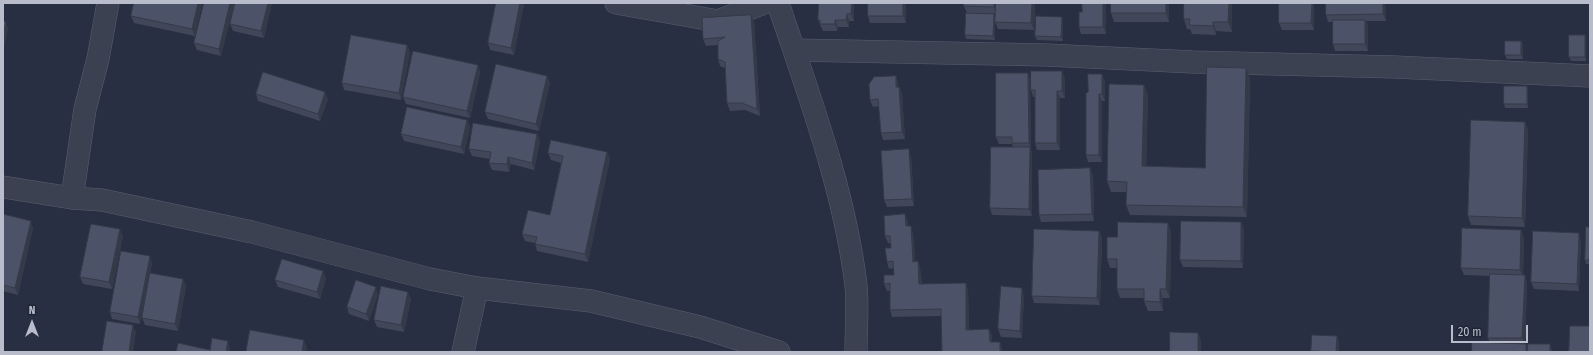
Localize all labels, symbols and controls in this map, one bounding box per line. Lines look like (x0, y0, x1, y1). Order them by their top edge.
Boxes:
north arrow (12, 303, 52, 343)
text: N (29, 304, 35, 317)
scale bar (1453, 317, 1530, 343)
text: 20 m (1458, 325, 1482, 339)

